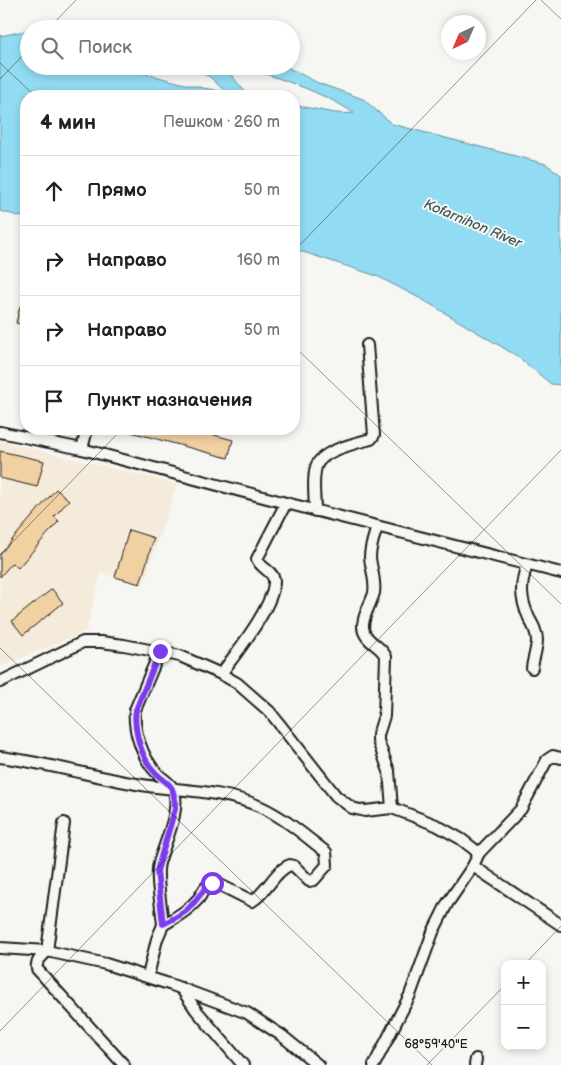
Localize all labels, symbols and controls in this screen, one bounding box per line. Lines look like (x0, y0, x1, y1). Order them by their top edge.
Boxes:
north arrow (441, 15, 486, 60)
search box (20, 20, 300, 75)
icon: search (38, 34, 66, 62)
text: Поиск (78, 36, 132, 59)
text: 4 мин (40, 110, 96, 135)
text: Пешком · 260 m (163, 113, 280, 132)
icon: ahead (40, 177, 68, 205)
text: Прямо (87, 179, 147, 202)
text: 50 m (244, 181, 280, 200)
water label: Kofarnihon River (421, 195, 525, 252)
icon: right (40, 247, 68, 275)
text: Направо (87, 249, 167, 272)
text: 160 m (237, 251, 280, 270)
icon: right (40, 317, 68, 345)
text: Направо (87, 319, 167, 342)
text: 50 m (244, 321, 280, 340)
icon: arrive (40, 387, 68, 415)
text: Пункт назначения (87, 389, 252, 412)
route end (149, 640, 172, 663)
route start (201, 872, 224, 895)
map controls (501, 960, 546, 1050)
button: + (501, 960, 546, 1005)
button: − (501, 1005, 546, 1050)
text: 68°59'40"E (404, 1037, 468, 1052)

